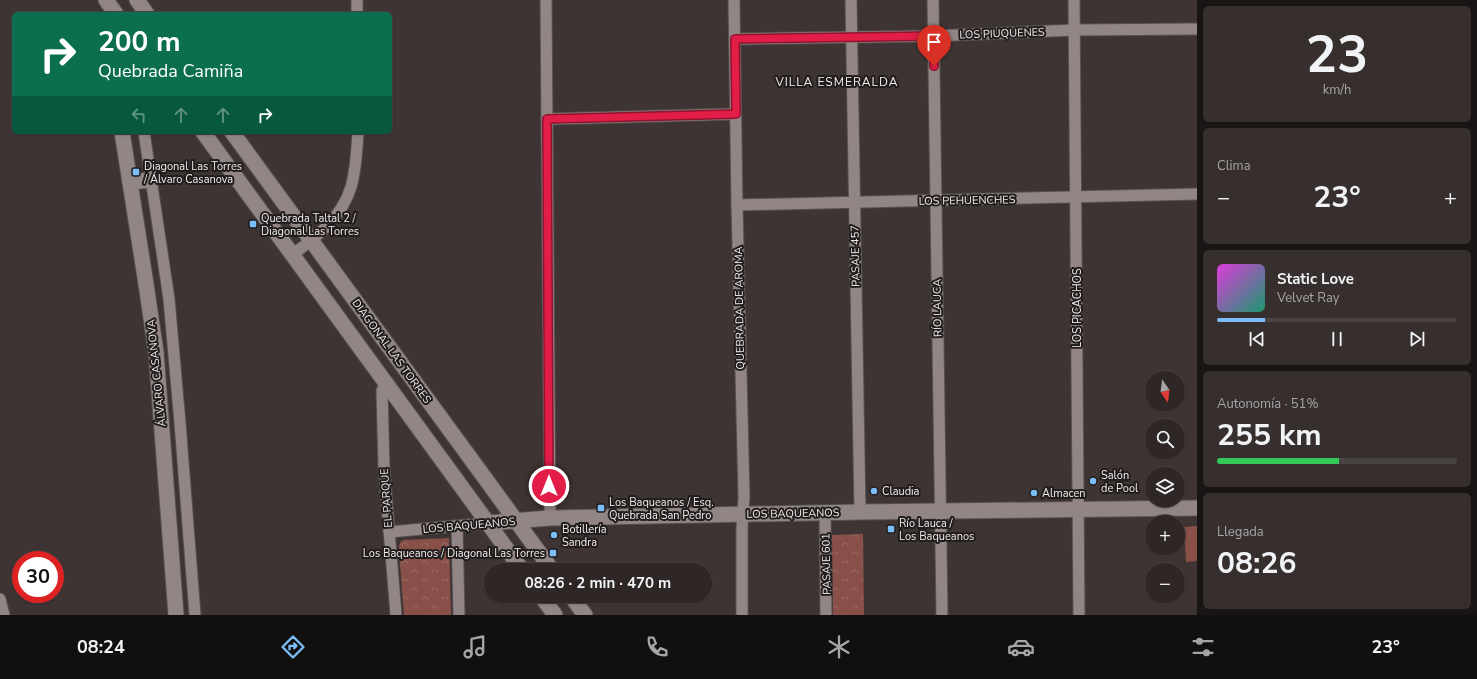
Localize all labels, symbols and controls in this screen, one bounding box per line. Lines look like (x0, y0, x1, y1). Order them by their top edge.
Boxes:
text: 23 (1306, 19, 1368, 90)
text: 200 m (98, 23, 181, 61)
pin (917, 25, 951, 66)
street label: LOS PIUQUENES (959, 25, 1045, 42)
icon: right (32, 28, 84, 80)
icon: arrive (923, 31, 945, 53)
text: Quebrada Camiña (98, 59, 243, 83)
district label: VILLA ESMERALDA (774, 74, 899, 90)
text: km/h (1323, 81, 1351, 99)
icon: left (128, 104, 150, 126)
icon: ahead (170, 104, 192, 126)
icon: ahead (212, 104, 234, 126)
icon: right (254, 104, 276, 126)
text: Clima (1217, 157, 1251, 175)
place label: Diagonal Las Torres / Álvaro Casanova (143, 159, 242, 187)
marker: Diagonal Las Torres / Álvaro Casanova (131, 167, 141, 177)
text: 23° (1313, 177, 1361, 218)
text: − (1217, 183, 1230, 213)
text: + (1444, 183, 1457, 213)
street label: LOS PEHUENCHES (919, 192, 1016, 209)
place label: Quebrada Taltal 2 / Diagonal Las Torres (261, 211, 359, 239)
marker: Quebrada Taltal 2 / Diagonal Las Torres (248, 219, 258, 229)
street label: PASAJE 457 (847, 225, 864, 287)
street label: QUEBRADA DE AROMA (731, 246, 748, 370)
street label: LOS PICACHOS (1070, 268, 1085, 348)
text: Static Love (1277, 269, 1354, 289)
street label: RÍO LAUCA (928, 279, 946, 337)
text: Velvet Ray (1277, 289, 1339, 307)
street label: DIAGONAL LAS TORRES (349, 296, 435, 407)
street label: ÁLVARO CASANOVA (142, 319, 170, 427)
icon: previous (1246, 328, 1268, 350)
icon: pause (1326, 328, 1348, 350)
icon: next (1406, 328, 1428, 350)
north arrow (1145, 371, 1185, 411)
map controls (1145, 371, 1185, 603)
text: Autonomía · 51% (1217, 395, 1318, 413)
text: 255 km (1217, 415, 1322, 456)
button: search (1145, 419, 1185, 459)
position arrow (528, 465, 570, 507)
button: layers (1145, 467, 1185, 507)
street label: EL PARQUE (377, 468, 396, 528)
place label: Salón de Pool (1101, 468, 1139, 496)
marker: Salón de Pool (1088, 476, 1098, 486)
place label: Claudia (882, 484, 920, 499)
marker: Claudia (869, 486, 879, 496)
place label: Almacen (1042, 486, 1086, 501)
marker: Almacen (1029, 488, 1039, 498)
place label: Los Baqueanos / Esq. Quebrada San Pedro (609, 495, 714, 523)
marker: Los Baqueanos / Esq. Quebrada San Pedro (596, 503, 606, 513)
street label: LOS BAQUEANOS (746, 505, 840, 522)
street label: LOS BAQUEANOS (422, 514, 516, 537)
button: + (1145, 515, 1185, 555)
place label: Río Lauca / Los Baqueanos (899, 516, 974, 544)
place label: Botillería Sandra (562, 522, 607, 550)
text: Llegada (1217, 523, 1264, 541)
marker: Río Lauca / Los Baqueanos (886, 524, 896, 534)
marker: Botillería Sandra (549, 530, 559, 540)
street label: PASAJE 601 (818, 533, 835, 595)
text: 08:26 (1217, 543, 1296, 584)
place label: Los Baqueanos / Diagonal Las Torres (363, 546, 545, 561)
marker: Los Baqueanos / Diagonal Las Torres (548, 548, 558, 558)
speed limit sign: 30 (12, 551, 64, 603)
button: − (1145, 563, 1185, 603)
text: 08:26 · 2 min · 470 m (525, 573, 671, 593)
icon: directions (279, 633, 307, 661)
icon: music (461, 633, 489, 661)
icon: phone (643, 633, 671, 661)
icon: climate (825, 633, 853, 661)
icon: car (1007, 633, 1035, 661)
icon: filters (1189, 633, 1217, 661)
text: 08:24 (77, 635, 125, 659)
text: 23° (1371, 635, 1400, 659)

